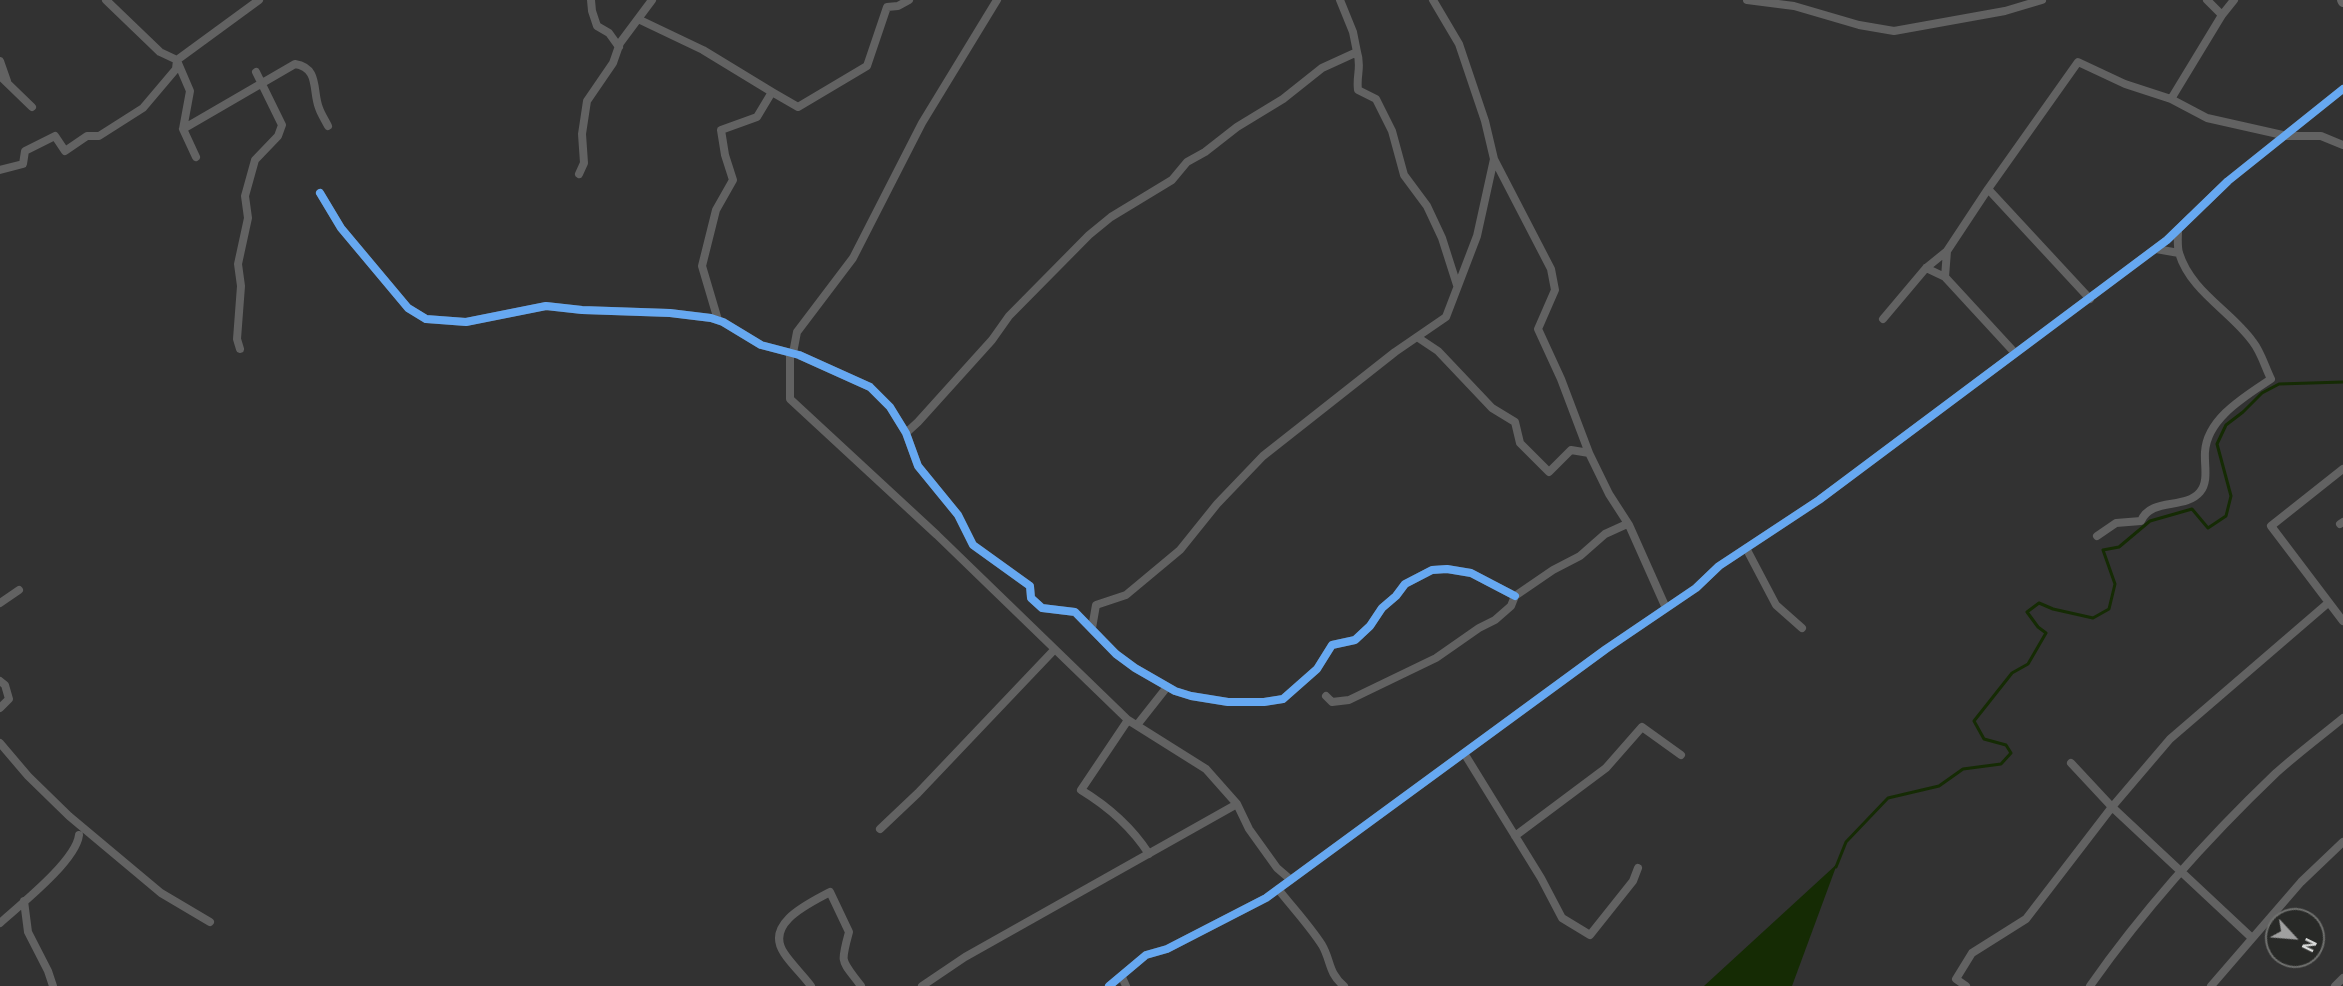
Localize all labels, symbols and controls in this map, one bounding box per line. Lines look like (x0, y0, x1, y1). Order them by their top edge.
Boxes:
north arrow (2265, 908, 2325, 968)
text: N (2298, 935, 2321, 955)

